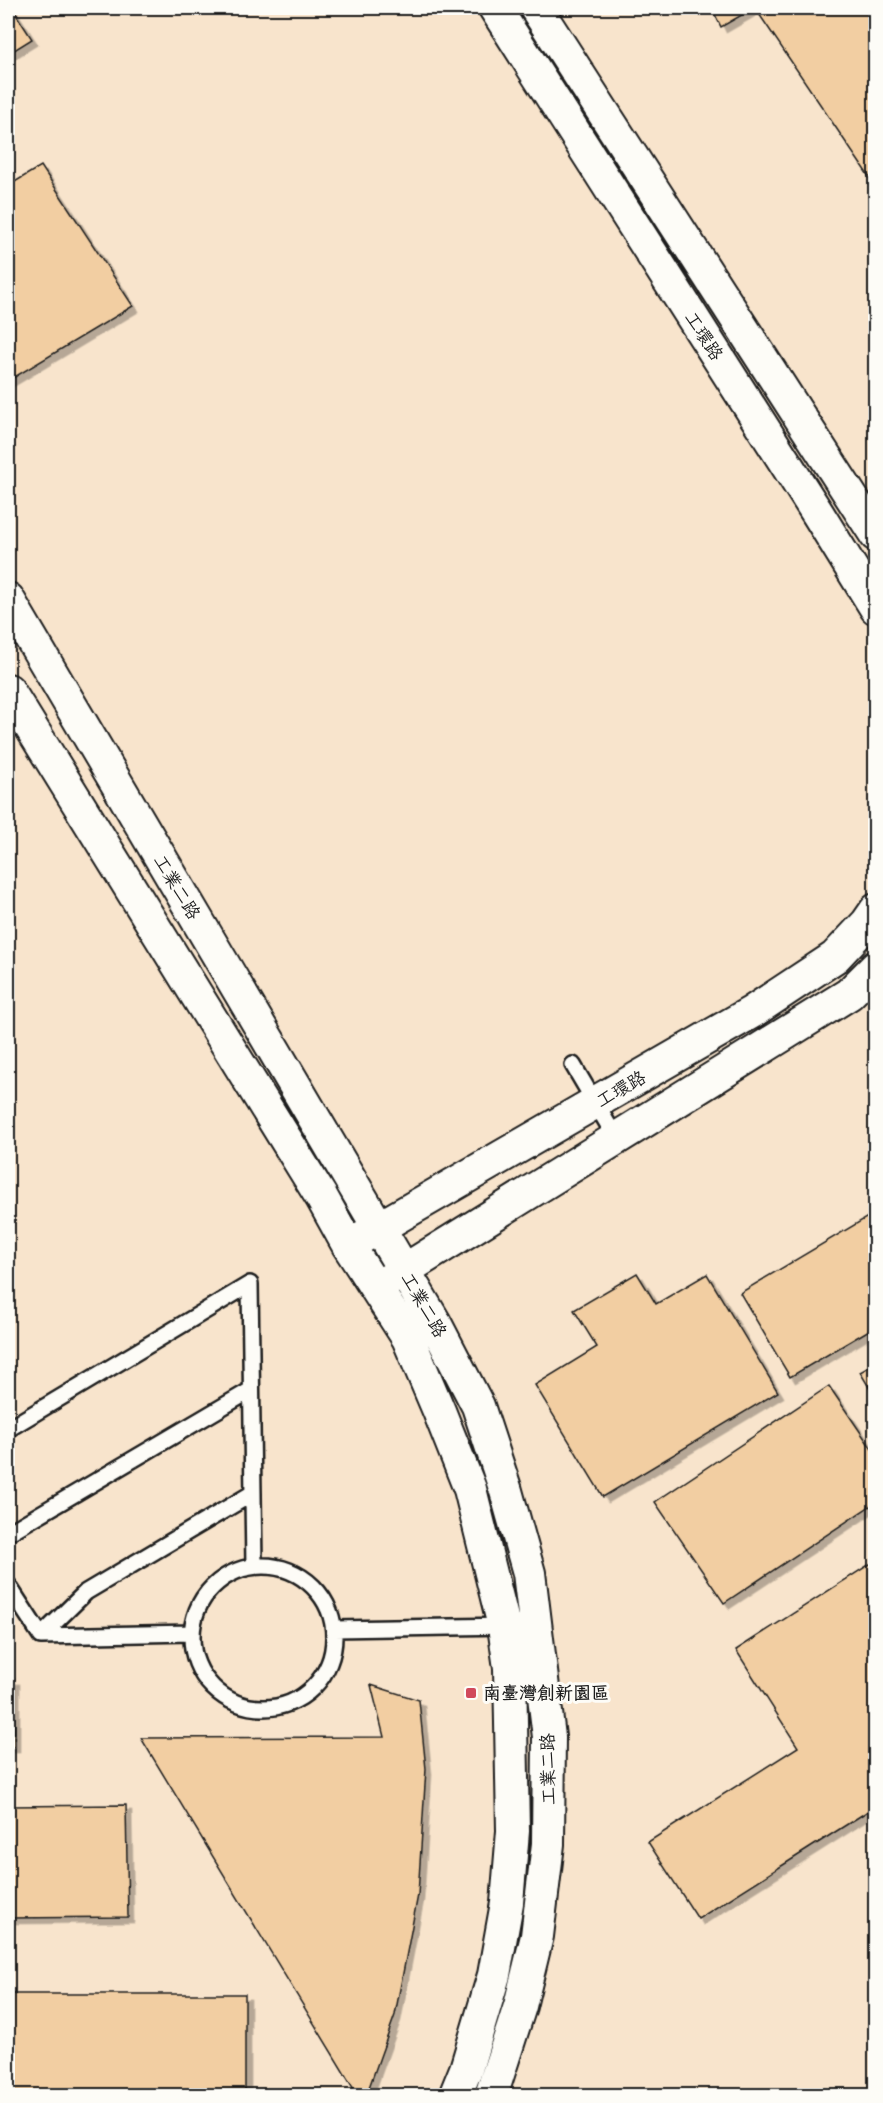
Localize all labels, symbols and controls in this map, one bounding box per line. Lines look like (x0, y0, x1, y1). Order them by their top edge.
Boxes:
street label: 工環路 (680, 308, 727, 365)
street label: 工業二路 (149, 851, 204, 924)
street label: 工環路 (593, 1067, 650, 1112)
street label: 工業二路 (396, 1269, 451, 1342)
place label: 南臺灣創新園區 (483, 1683, 609, 1704)
marker: 南臺灣創新園區 (464, 1686, 478, 1700)
street label: 工業二路 (537, 1733, 560, 1805)

